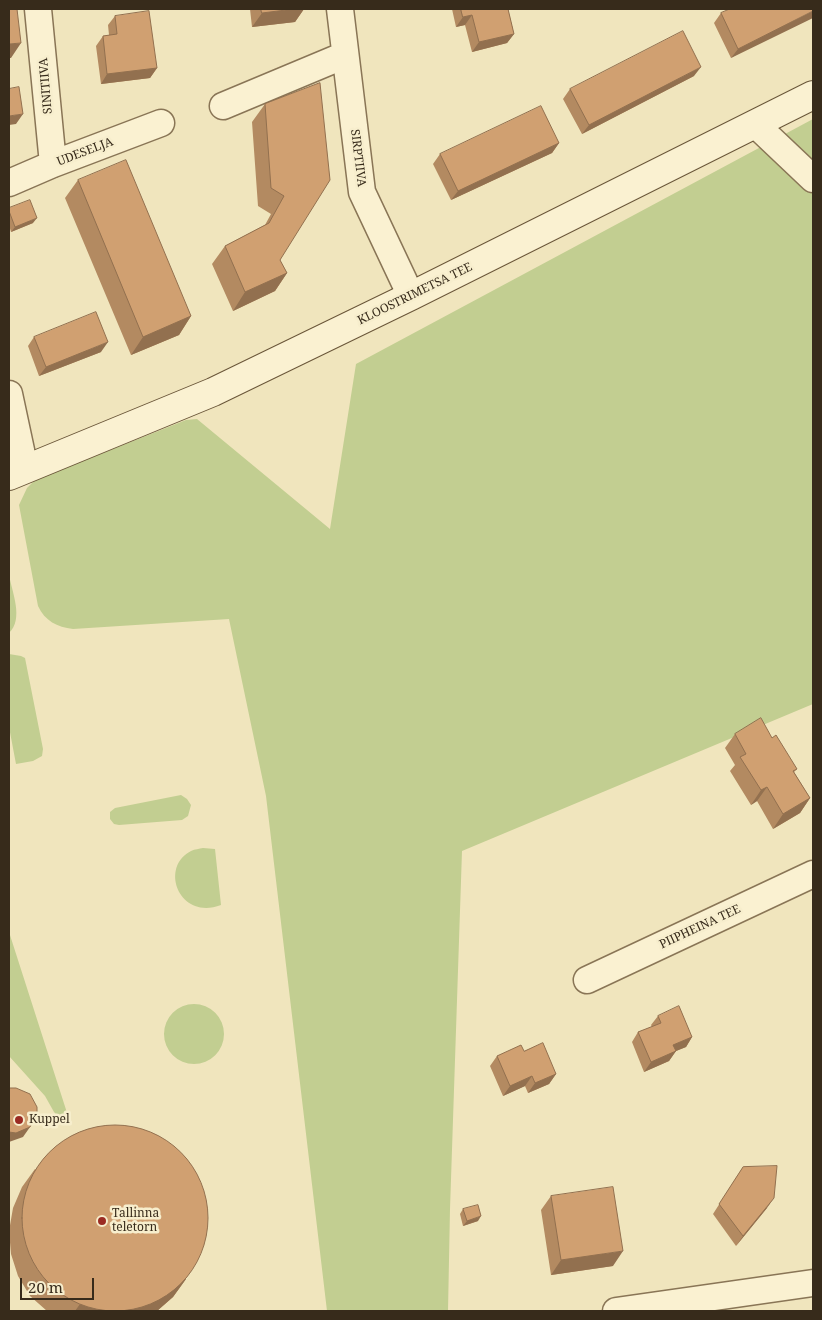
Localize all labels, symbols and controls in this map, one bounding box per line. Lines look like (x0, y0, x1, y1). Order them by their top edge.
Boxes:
street label: SINITIIVA (36, 57, 56, 115)
street label: SIRPTIIVA (347, 128, 369, 188)
street label: UDESELJA (55, 135, 115, 169)
street label: KLOOSTRIMETSA TEE (355, 260, 475, 328)
street label: PIIPHEINA TEE (657, 902, 743, 952)
place label: Kuppel (29, 1113, 70, 1127)
marker: Kuppel (13, 1114, 25, 1126)
place label: Tallinna teletorn (112, 1207, 159, 1235)
marker: Tallinna teletorn (96, 1215, 108, 1227)
scale bar (22, 1268, 96, 1300)
text: 20 m (28, 1277, 63, 1297)

